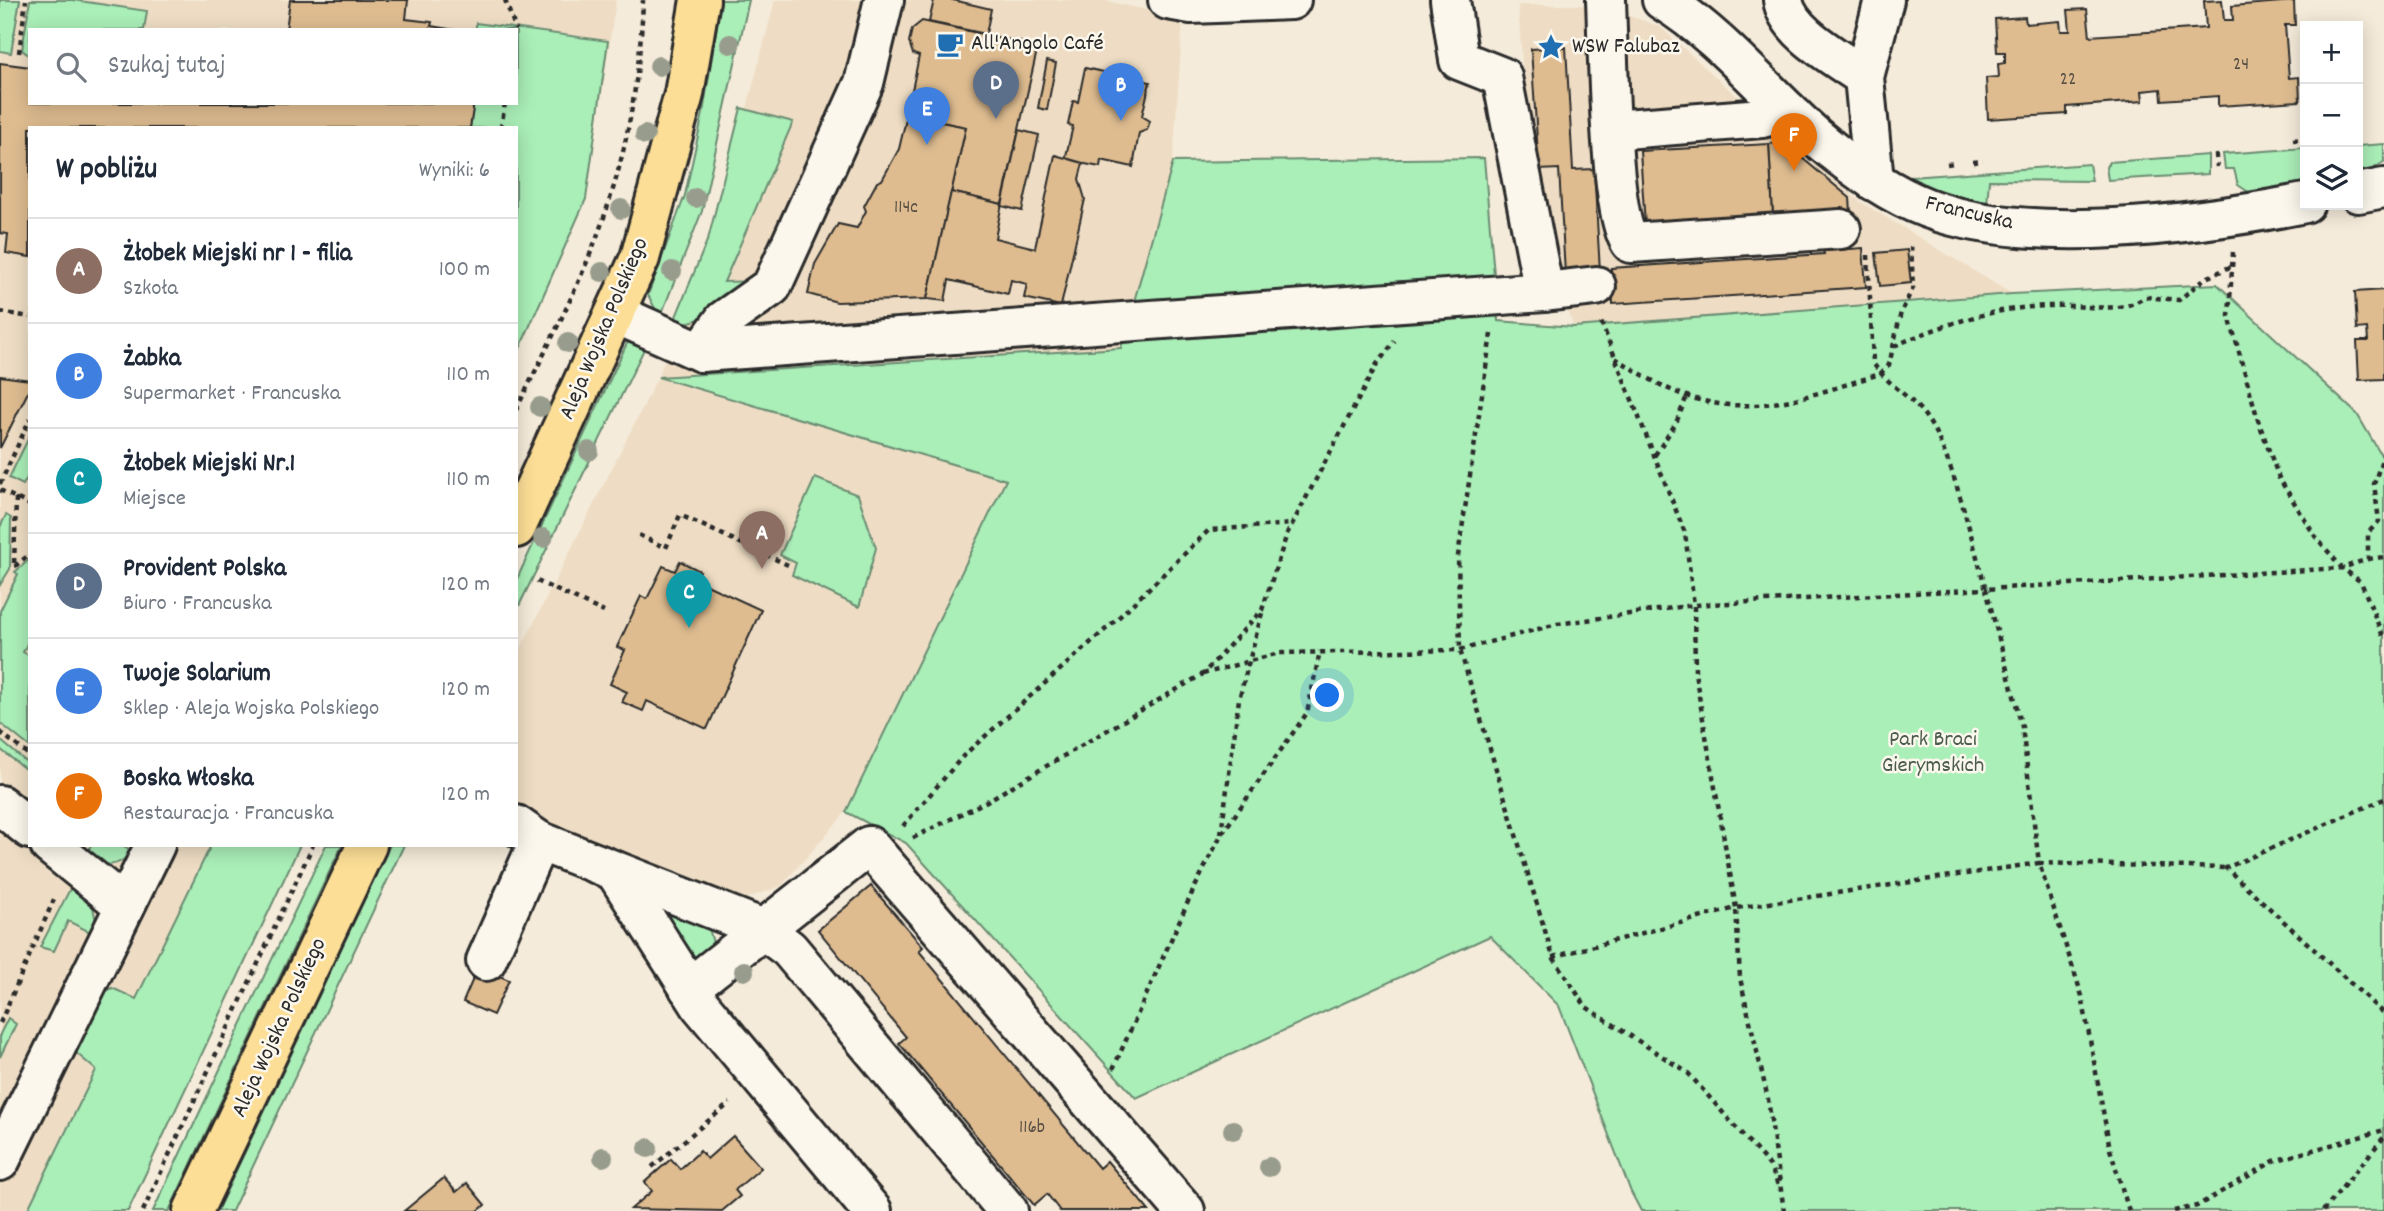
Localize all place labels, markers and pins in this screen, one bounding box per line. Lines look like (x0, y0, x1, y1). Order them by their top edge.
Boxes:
place label: All'Angolo Café (971, 28, 1104, 61)
cafe icon: All'Angolo Café (935, 29, 965, 59)
place label: WSW Falubaz (1572, 31, 1680, 64)
place icon: WSW Falubaz (1536, 32, 1566, 62)
pin: D (973, 61, 1019, 119)
pin: B (1098, 63, 1144, 121)
pin: E (904, 87, 950, 145)
pin: F (1771, 113, 1817, 171)
pin: A (739, 511, 785, 569)
pin: C (666, 570, 712, 628)

